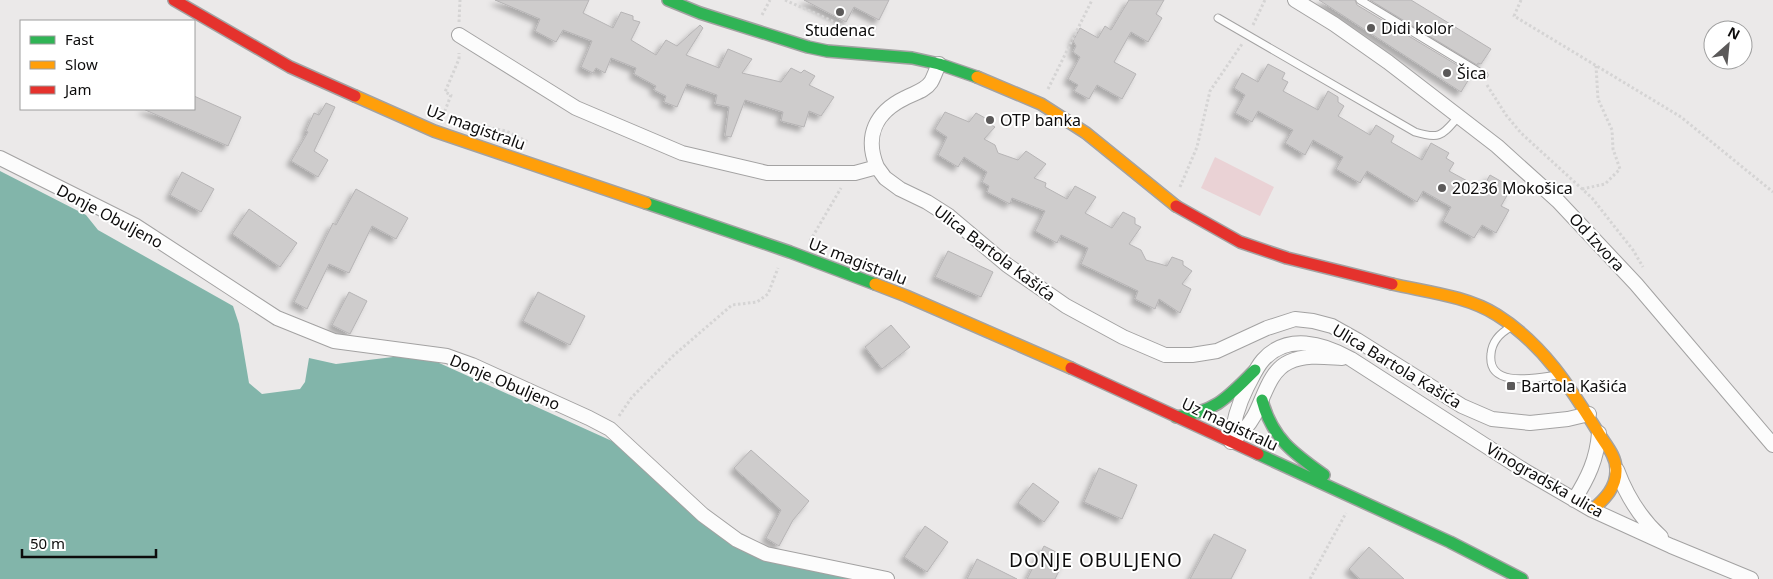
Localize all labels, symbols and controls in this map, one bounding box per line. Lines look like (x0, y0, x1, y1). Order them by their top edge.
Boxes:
marker: Studenac (834, 6, 846, 18)
place label: Didi kolor (1381, 17, 1454, 39)
place label: Studenac (805, 19, 875, 41)
legend (20, 20, 195, 110)
north arrow (1703, 20, 1753, 70)
marker: Didi kolor (1365, 22, 1377, 34)
text: N (1725, 22, 1744, 44)
text: Fast (65, 29, 94, 49)
text: Slow (65, 54, 98, 74)
place label: Šica (1457, 62, 1487, 84)
marker: Šica (1441, 67, 1453, 79)
text: Jam (63, 79, 92, 99)
street label: Uz magistralu (423, 99, 529, 155)
place label: OTP banka (1000, 109, 1081, 131)
marker: OTP banka (984, 114, 996, 126)
place label: 20236 Mokošica (1452, 177, 1573, 199)
street label: Donje Obuljeno (53, 179, 167, 253)
marker: 20236 Mokošica (1436, 182, 1448, 194)
street label: Ulica Bartola Kašića (930, 200, 1060, 306)
street label: Od Izvora (1564, 208, 1630, 276)
street label: Uz magistralu (806, 232, 910, 290)
street label: Ulica Bartola Kašića (1328, 319, 1466, 413)
street label: Donje Obuljeno (447, 349, 563, 415)
place label: Bartola Kašića (1521, 375, 1627, 397)
marker: Bartola Kašića (1505, 380, 1517, 392)
street label: Uz magistralu (1178, 392, 1282, 456)
street label: Vinogradska ulica (1482, 437, 1608, 523)
scale bar (22, 526, 156, 558)
text: 50 m (30, 533, 65, 553)
district label: DONJE OBULJENO (1009, 547, 1183, 573)

